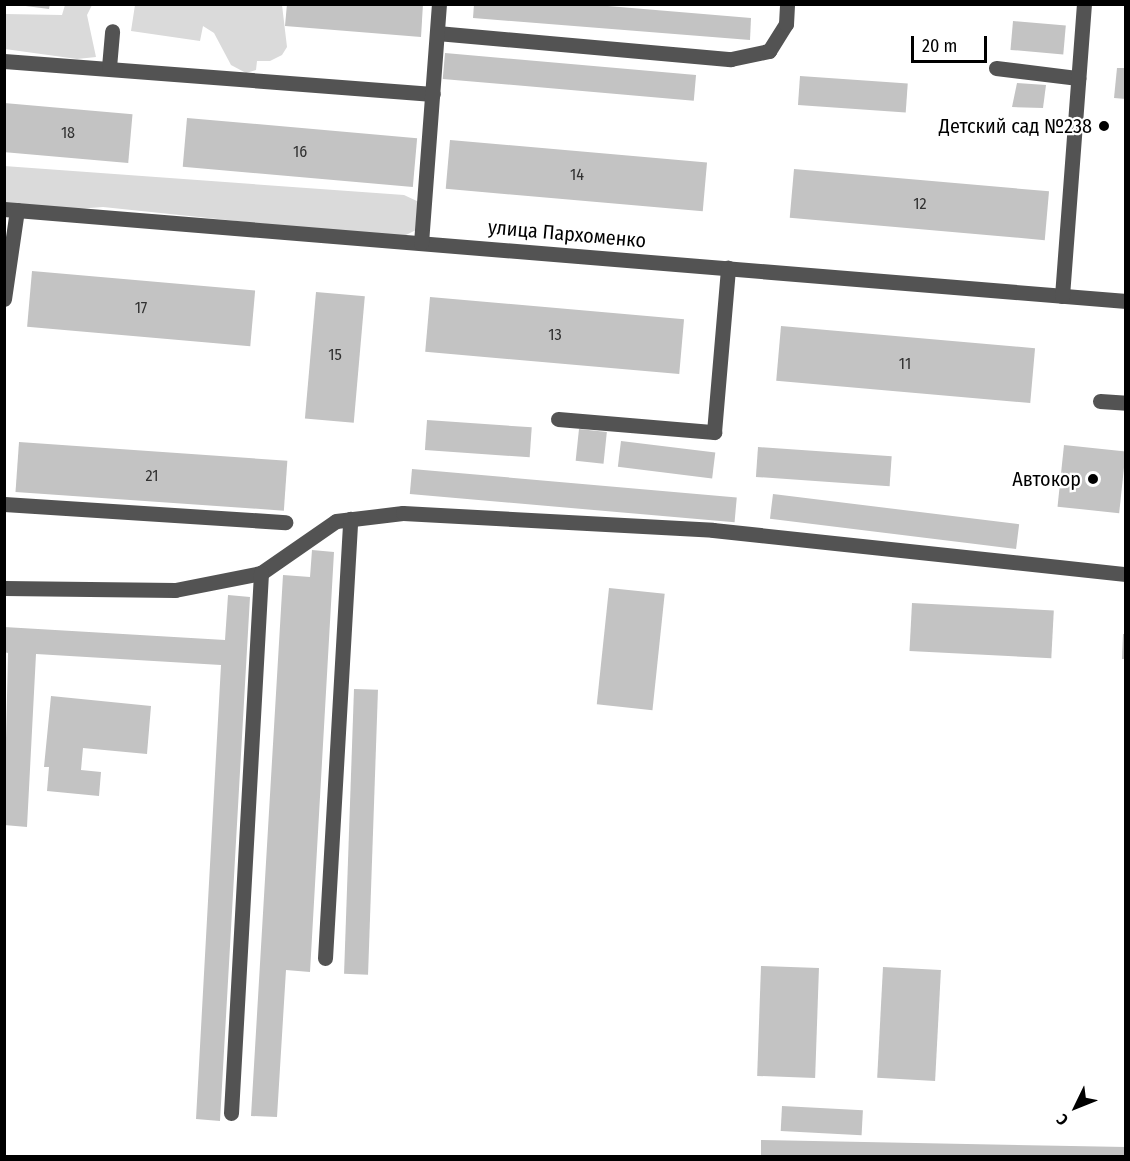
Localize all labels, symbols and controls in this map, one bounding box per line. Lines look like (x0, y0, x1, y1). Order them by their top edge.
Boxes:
scale bar (914, 24, 990, 62)
text: 20 m (922, 35, 957, 57)
place label: Детский сад №238 (939, 114, 1092, 138)
marker: Детский сад №238 (1097, 119, 1111, 133)
house number: 18 (61, 123, 75, 143)
house number: 16 (293, 142, 307, 162)
house number: 14 (570, 165, 584, 185)
house number: 12 (913, 194, 927, 214)
street label: улица Пархоменко (487, 215, 647, 253)
house number: 17 (135, 298, 147, 318)
house number: 13 (548, 325, 562, 345)
house number: 15 (328, 345, 342, 365)
house number: 11 (899, 354, 911, 374)
house number: 21 (146, 466, 158, 486)
place label: Автокор (1012, 467, 1081, 491)
marker: Автокор (1086, 472, 1100, 486)
north arrow (1046, 1077, 1106, 1137)
text: С (1053, 1110, 1072, 1129)

